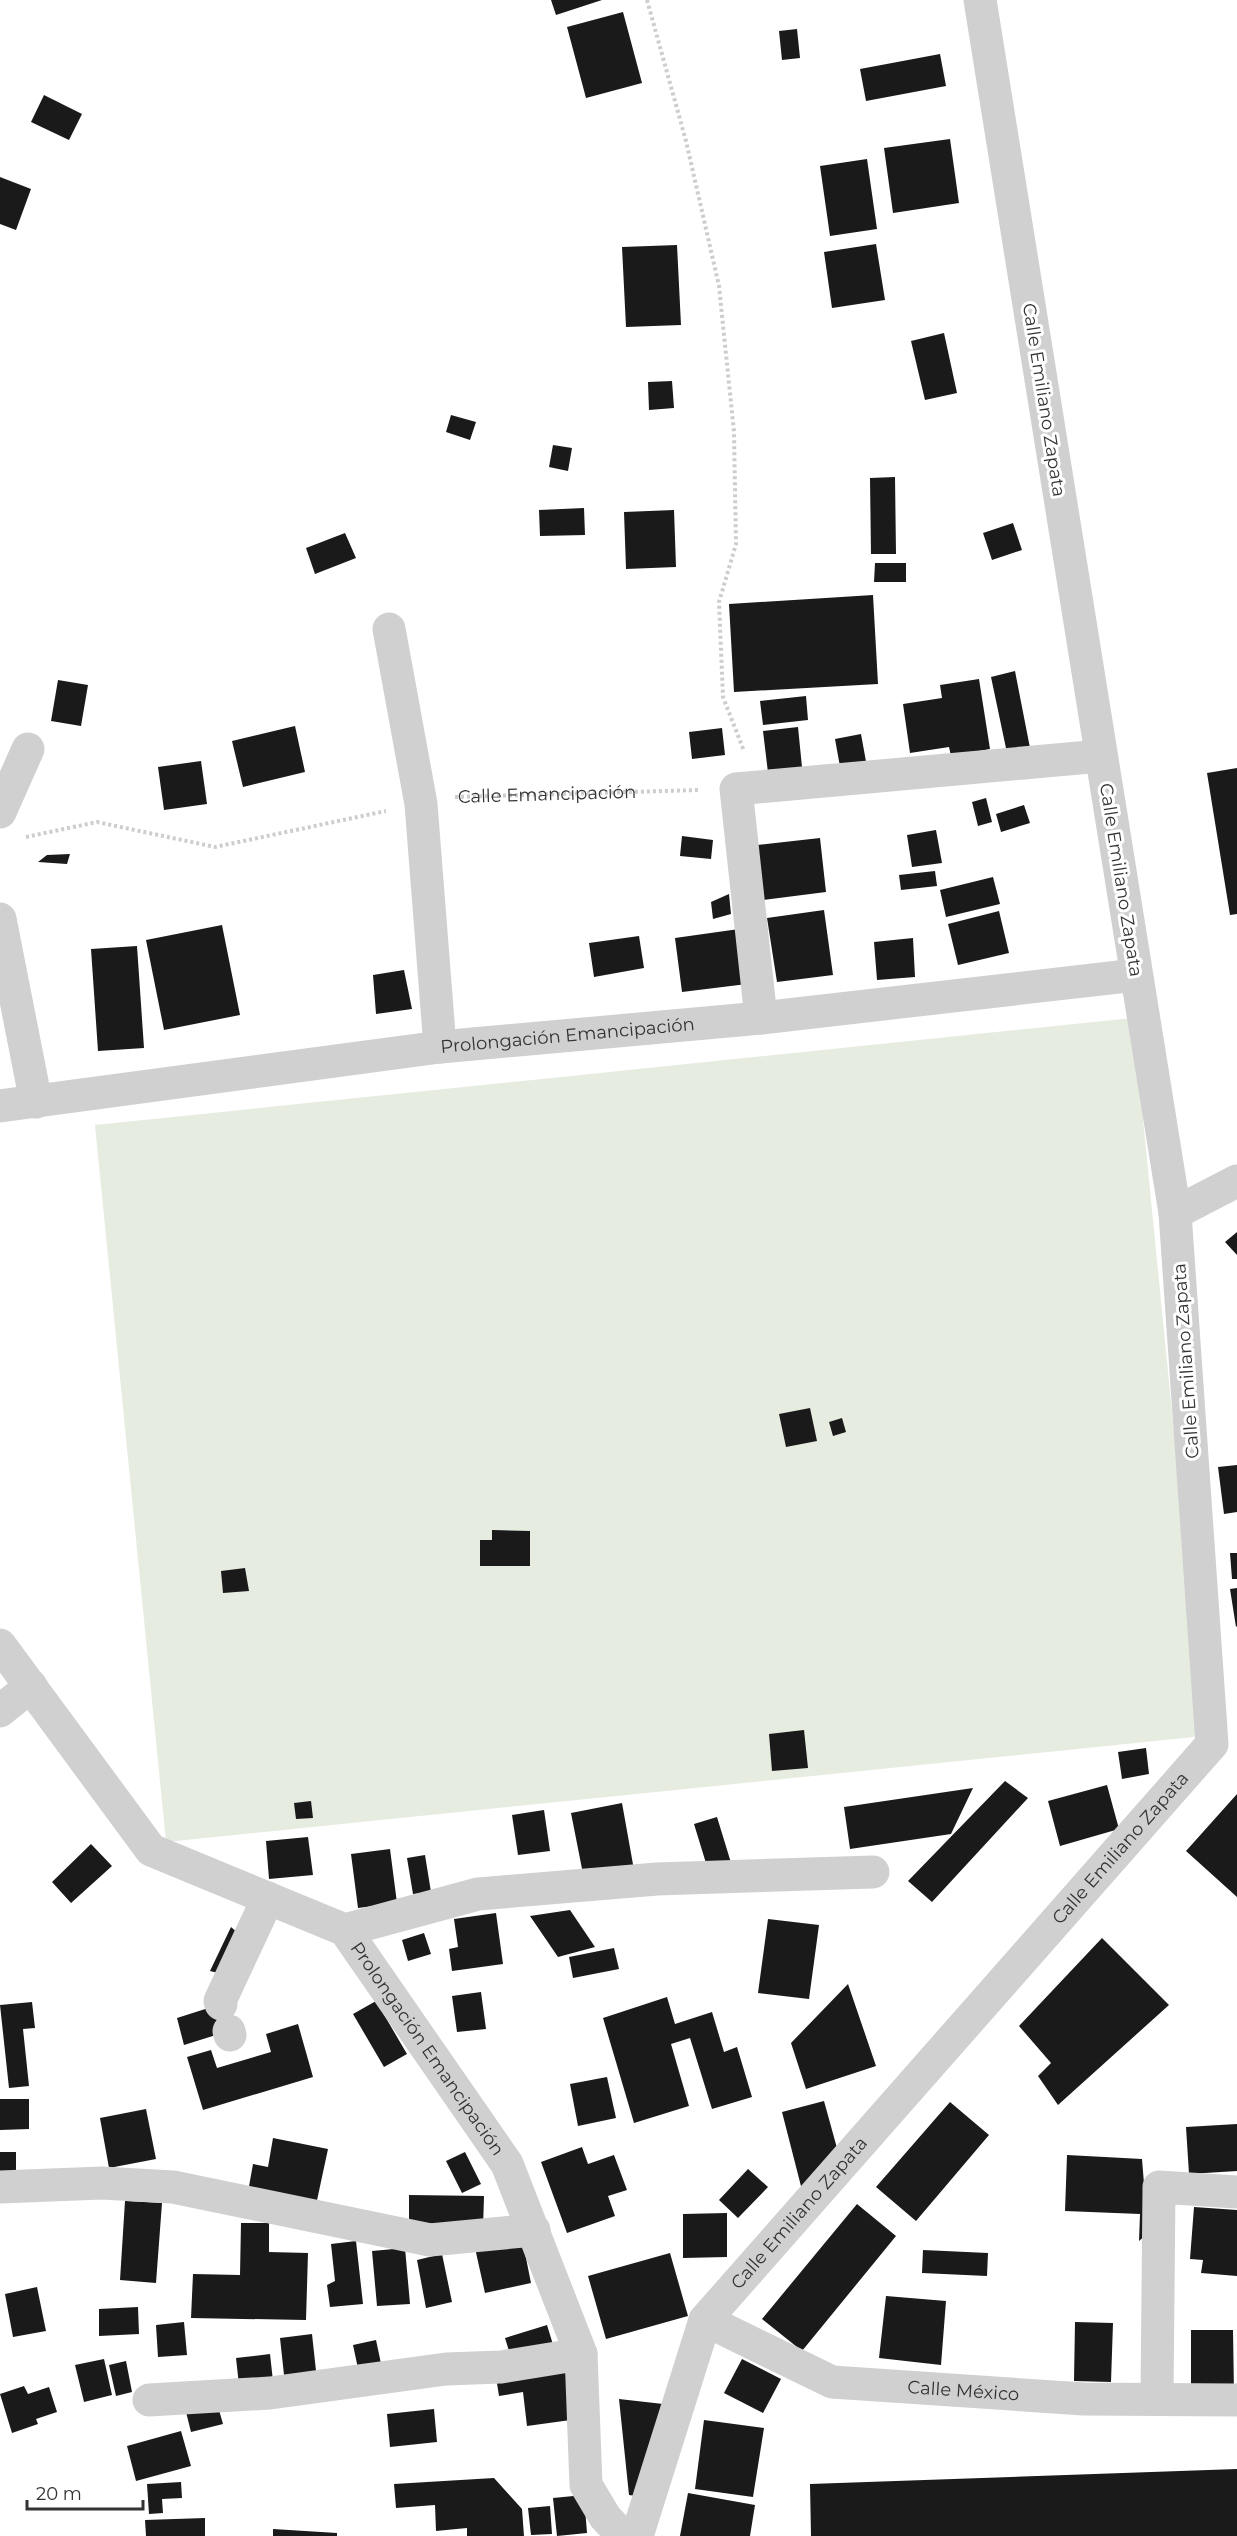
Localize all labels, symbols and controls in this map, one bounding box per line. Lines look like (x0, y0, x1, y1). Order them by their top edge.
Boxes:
street label: Calle Emiliano Zapata (1018, 302, 1070, 498)
street label: Calle Emancipación (457, 781, 636, 808)
street label: Calle Emiliano Zapata (1095, 782, 1147, 978)
street label: Prolongación Emancipación (440, 1013, 696, 1058)
street label: Calle Emiliano Zapata (1168, 1263, 1204, 1459)
street label: Calle Emiliano Zapata (1047, 1767, 1193, 1929)
street label: Prolongación Emancipación (346, 1938, 509, 2160)
street label: Calle Emiliano Zapata (726, 2132, 872, 2294)
street label: Calle México (907, 2376, 1020, 2406)
scale bar (27, 2473, 142, 2511)
text: 20 m (36, 2483, 82, 2505)

